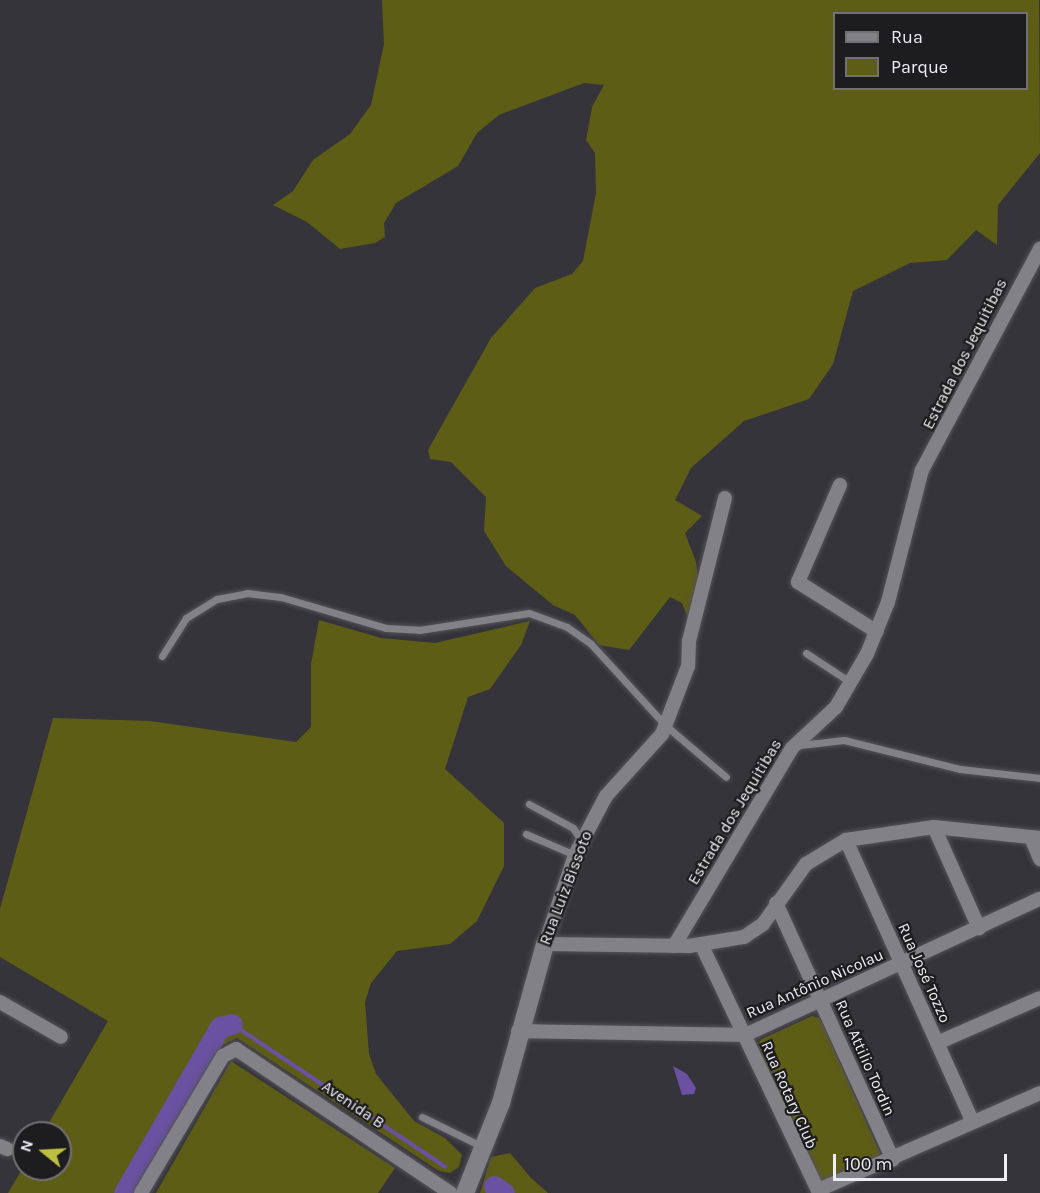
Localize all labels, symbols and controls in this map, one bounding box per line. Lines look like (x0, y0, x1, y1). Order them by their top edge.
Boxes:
legend (833, 12, 1028, 90)
text: Rua (891, 26, 923, 48)
text: Parque (891, 56, 948, 78)
street label: Estrada dos Jequitibas (919, 275, 1011, 433)
street label: Estrada dos Jequitibas (684, 736, 786, 888)
street label: Rua Luiz Bissoto (535, 828, 597, 948)
street label: Rua José Tozzo (893, 920, 955, 1026)
street label: Rua Antônio Nicolau (743, 945, 887, 1023)
street label: Rua Attilio Tordin (831, 997, 899, 1119)
street label: Rua Rotary Club (757, 1038, 821, 1152)
street label: Avenida B (318, 1077, 388, 1133)
north arrow (12, 1121, 72, 1181)
text: N (15, 1138, 37, 1154)
scale bar (836, 1142, 1010, 1180)
text: 100 m (844, 1153, 892, 1175)

